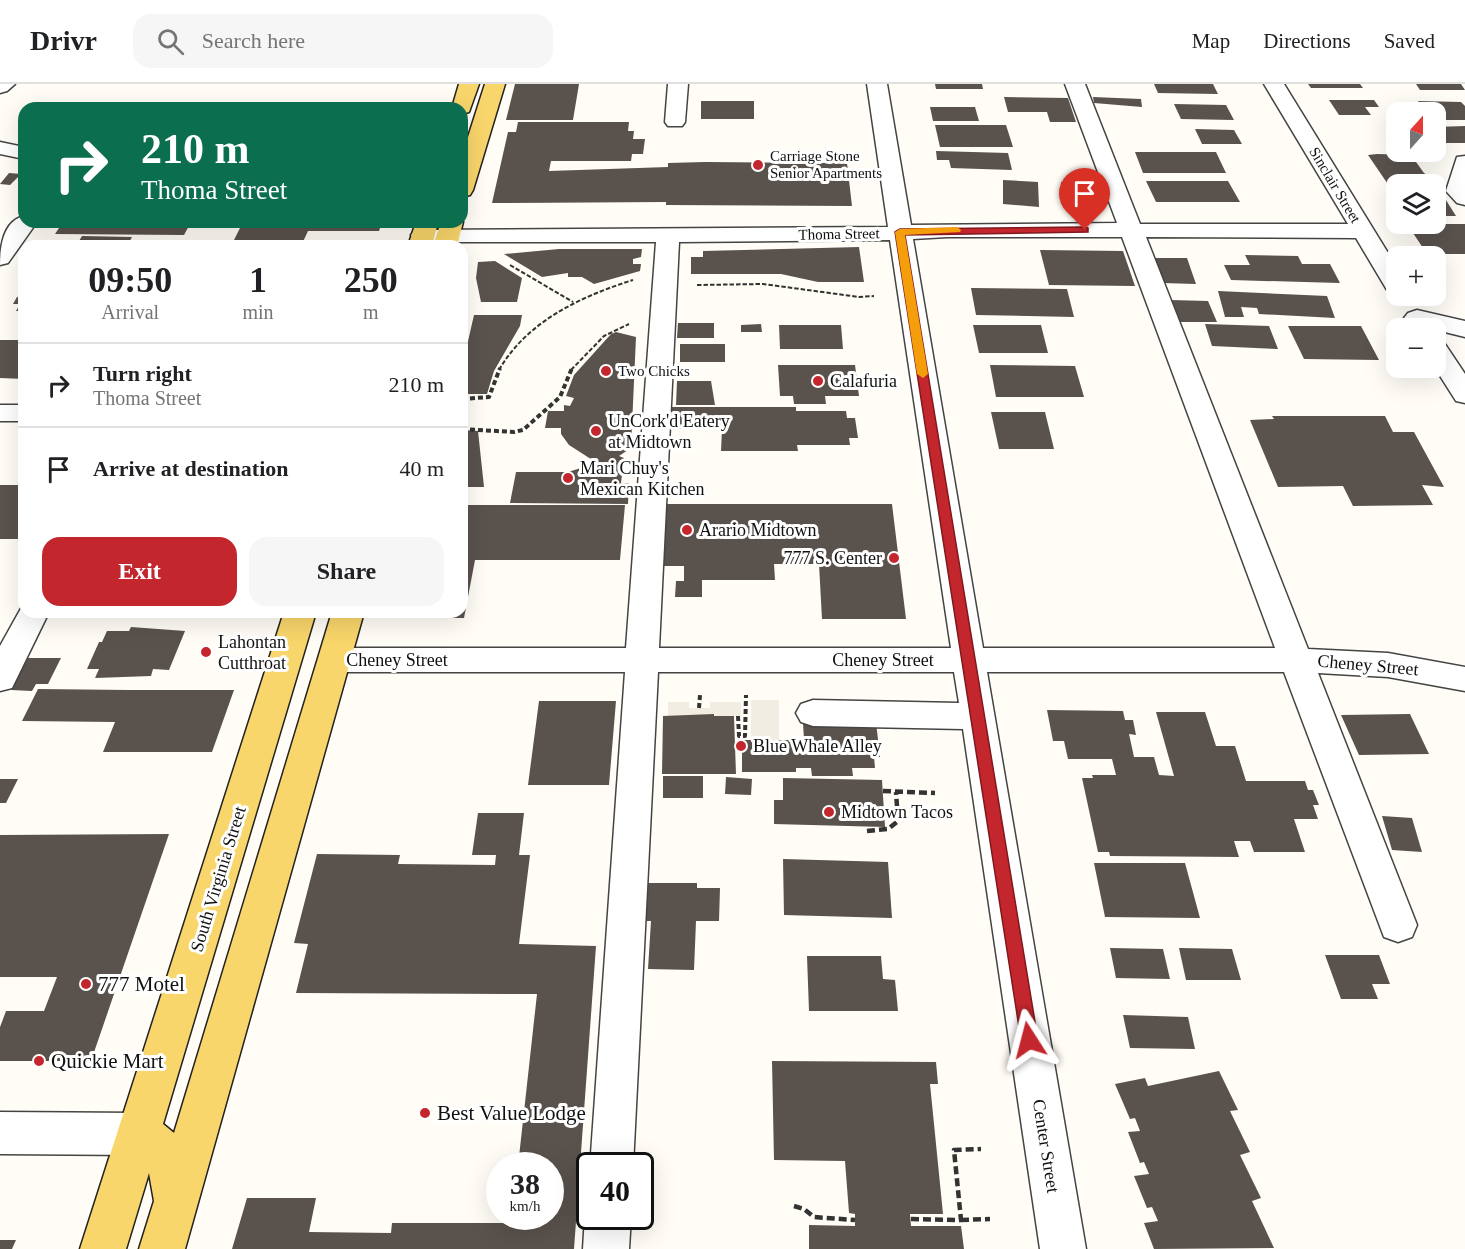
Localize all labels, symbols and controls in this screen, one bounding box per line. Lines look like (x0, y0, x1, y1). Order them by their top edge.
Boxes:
search box (133, 14, 553, 68)
text: Drivr (30, 25, 97, 56)
icon: search (154, 25, 187, 58)
text: Search here (202, 28, 305, 53)
text: Map (1192, 29, 1230, 53)
text: Directions (1263, 29, 1351, 53)
text: Saved (1384, 29, 1435, 53)
north arrow (1386, 102, 1446, 162)
map controls (1386, 102, 1446, 378)
icon: right (42, 126, 120, 204)
text: 210 m (141, 126, 250, 172)
street label: Sinclair Street (1306, 144, 1364, 226)
place label: Carriage Stone Senior Apartments (770, 148, 882, 181)
marker: Carriage Stone Senior Apartments (751, 158, 765, 172)
pin (1059, 168, 1110, 230)
button: layers (1386, 174, 1446, 234)
text: Thoma Street (141, 175, 287, 205)
icon: arrive (1068, 177, 1101, 210)
street label: Thoma Street (798, 225, 881, 243)
button: + (1386, 246, 1446, 306)
text: 09:50 (88, 260, 172, 300)
text: 1 (249, 260, 267, 300)
text: 250 (344, 260, 398, 300)
text: Arrival (101, 301, 159, 323)
text: min (242, 301, 274, 323)
text: m (363, 301, 379, 323)
button: − (1386, 318, 1446, 378)
text: Turn right (93, 361, 192, 386)
place label: Two Chicks (618, 363, 690, 379)
marker: Two Chicks (599, 364, 613, 378)
icon: right (42, 369, 75, 402)
place label: Calafuria (830, 371, 897, 391)
text: 210 m (388, 372, 444, 397)
marker: Calafuria (811, 374, 825, 388)
text: Thoma Street (93, 387, 201, 409)
place label: UnCork'd Eatery at Midtown (608, 411, 730, 452)
marker: UnCork'd Eatery at Midtown (589, 424, 603, 438)
icon: arrive (42, 453, 75, 486)
text: Arrive at destination (93, 456, 289, 481)
text: 40 m (399, 456, 444, 481)
place label: Mari Chuy's Mexican Kitchen (580, 458, 704, 499)
marker: Mari Chuy's Mexican Kitchen (561, 471, 575, 485)
place label: Arario Midtown (699, 520, 816, 540)
marker: Arario Midtown (680, 523, 694, 537)
button: Exit (42, 537, 237, 606)
button: Share (249, 537, 444, 606)
place label: 777 S. Center (784, 548, 882, 568)
marker: 777 S. Center (887, 551, 901, 565)
place label: Lahontan Cutthroat (218, 632, 286, 673)
marker: Lahontan Cutthroat (199, 645, 213, 659)
street label: Cheney Street (346, 650, 448, 670)
street label: Cheney Street (832, 650, 934, 670)
street label: Cheney Street (1317, 651, 1419, 679)
place label: Blue Whale Alley (753, 736, 882, 756)
marker: Blue Whale Alley (734, 739, 748, 753)
place label: Midtown Tacos (841, 802, 953, 822)
street label: South Virginia Street (186, 804, 250, 954)
marker: Midtown Tacos (822, 805, 836, 819)
place label: 777 Motel (98, 972, 185, 996)
marker: 777 Motel (79, 977, 93, 991)
position arrow (997, 1008, 1061, 1072)
place label: Quickie Mart (51, 1049, 164, 1073)
marker: Quickie Mart (32, 1054, 46, 1068)
street label: Center Street (1029, 1098, 1063, 1194)
place label: Best Value Lodge (437, 1101, 586, 1125)
marker: Best Value Lodge (418, 1106, 432, 1120)
speed limit sign: 40 (576, 1152, 654, 1230)
text: 38 (510, 1167, 540, 1200)
text: km/h (510, 1198, 540, 1214)

